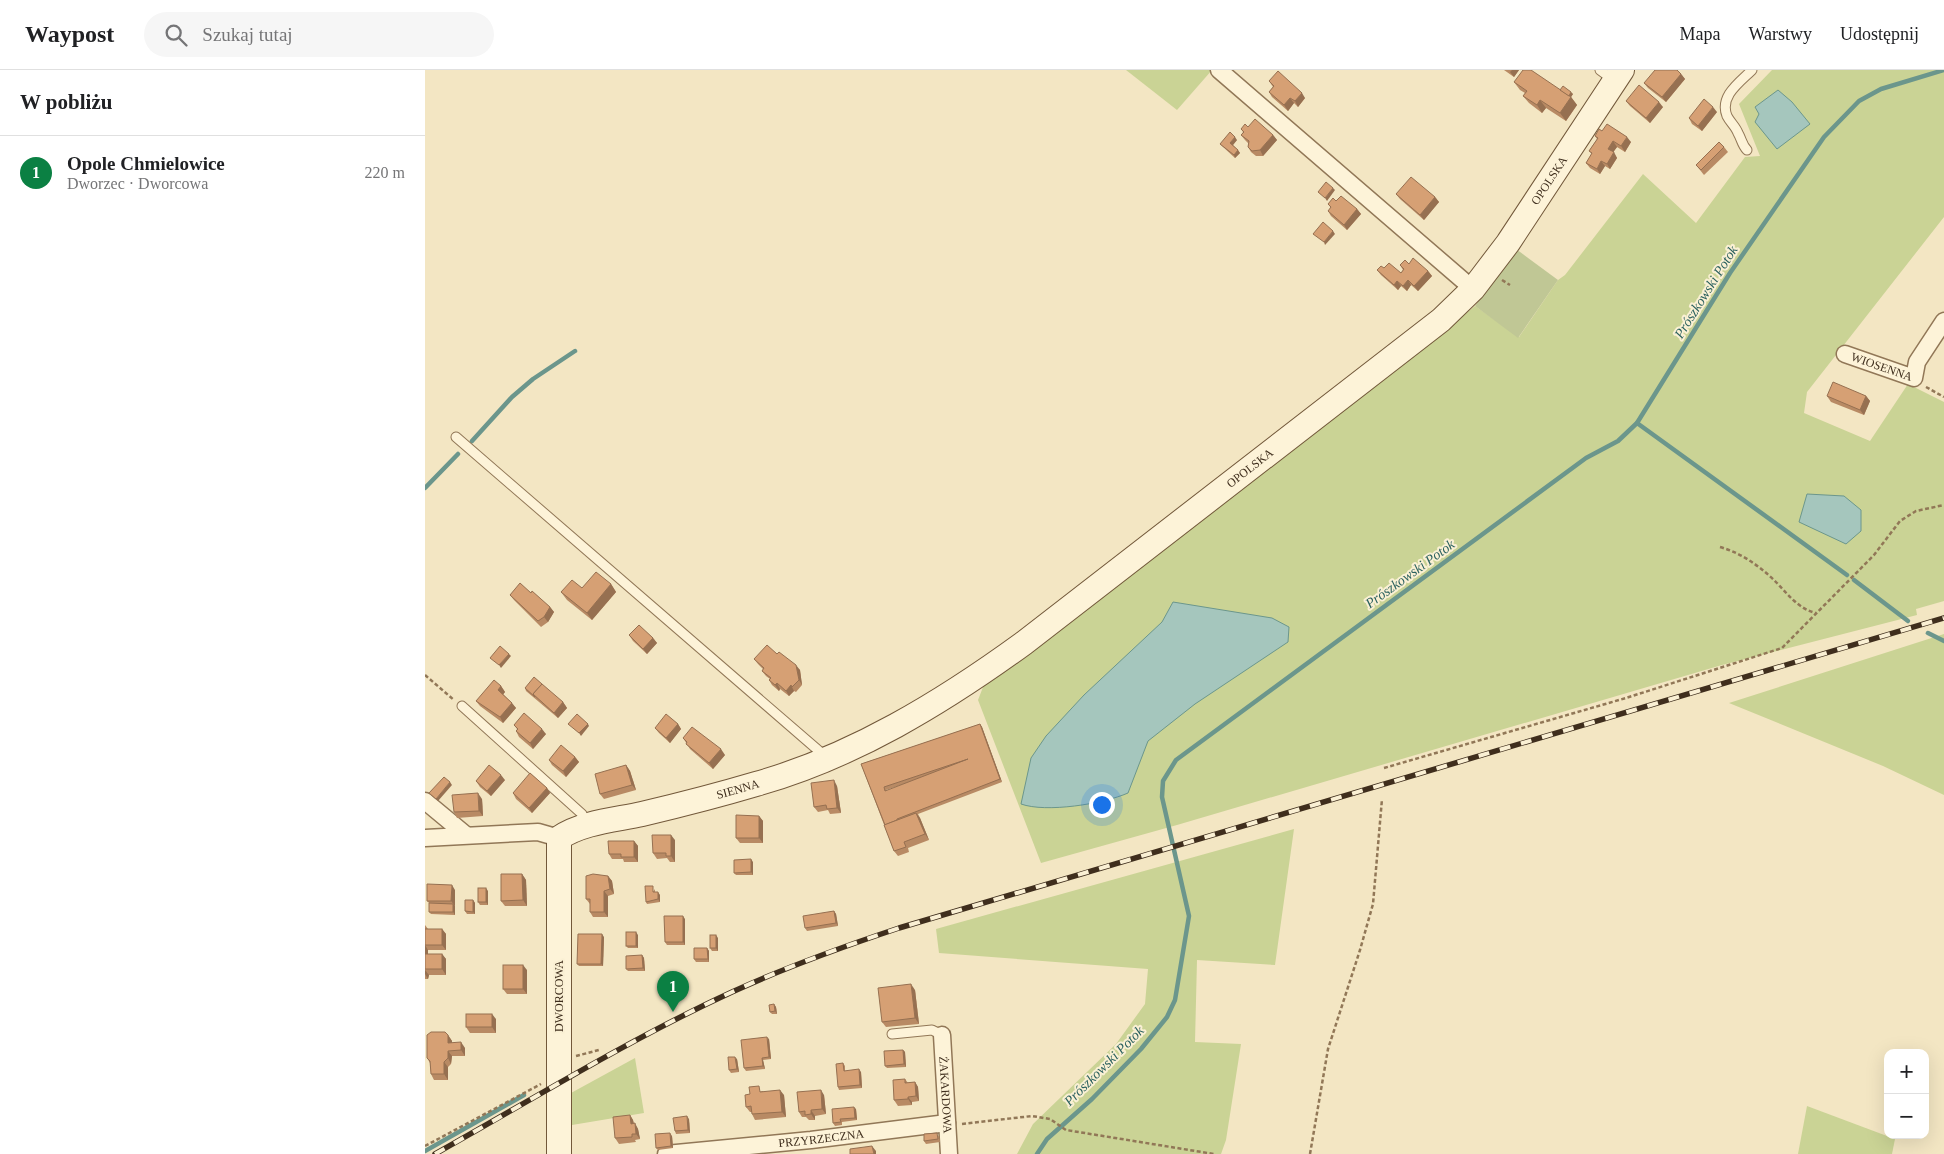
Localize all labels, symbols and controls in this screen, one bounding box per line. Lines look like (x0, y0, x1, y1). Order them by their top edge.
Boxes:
search box (144, 12, 494, 57)
text: Waypost (25, 21, 114, 47)
icon: search (162, 21, 190, 49)
text: Szukaj tutaj (202, 24, 293, 45)
text: Mapa (1679, 24, 1720, 44)
text: Warstwy (1748, 24, 1812, 44)
text: Udostępnij (1840, 24, 1919, 44)
text: W pobliżu (20, 90, 112, 114)
text: Opole Chmielowice (67, 153, 225, 174)
street label: OPOLSKA (1528, 153, 1570, 207)
text: 1 (32, 164, 40, 181)
text: 220 m (365, 164, 405, 181)
text: Dworzec · Dworcowa (67, 175, 208, 192)
water label: Prószkowski Potok (1671, 242, 1741, 342)
street label: WIOSENNA (1849, 350, 1915, 384)
street label: OPOLSKA (1224, 445, 1276, 491)
water label: Prószkowski Potok (1362, 536, 1458, 612)
street label: SIENNA (715, 776, 761, 802)
your location (1089, 792, 1115, 818)
street label: DWORCOWA (552, 960, 566, 1032)
pin: 1 (657, 971, 689, 1012)
water label: Prószkowski Potok (1060, 1023, 1147, 1110)
map controls (1884, 1049, 1929, 1139)
button: + (1884, 1049, 1929, 1094)
street label: ŻAKARDOWA (936, 1056, 955, 1134)
button: − (1884, 1094, 1929, 1139)
street label: PRZYRZECZNA (778, 1126, 865, 1150)

